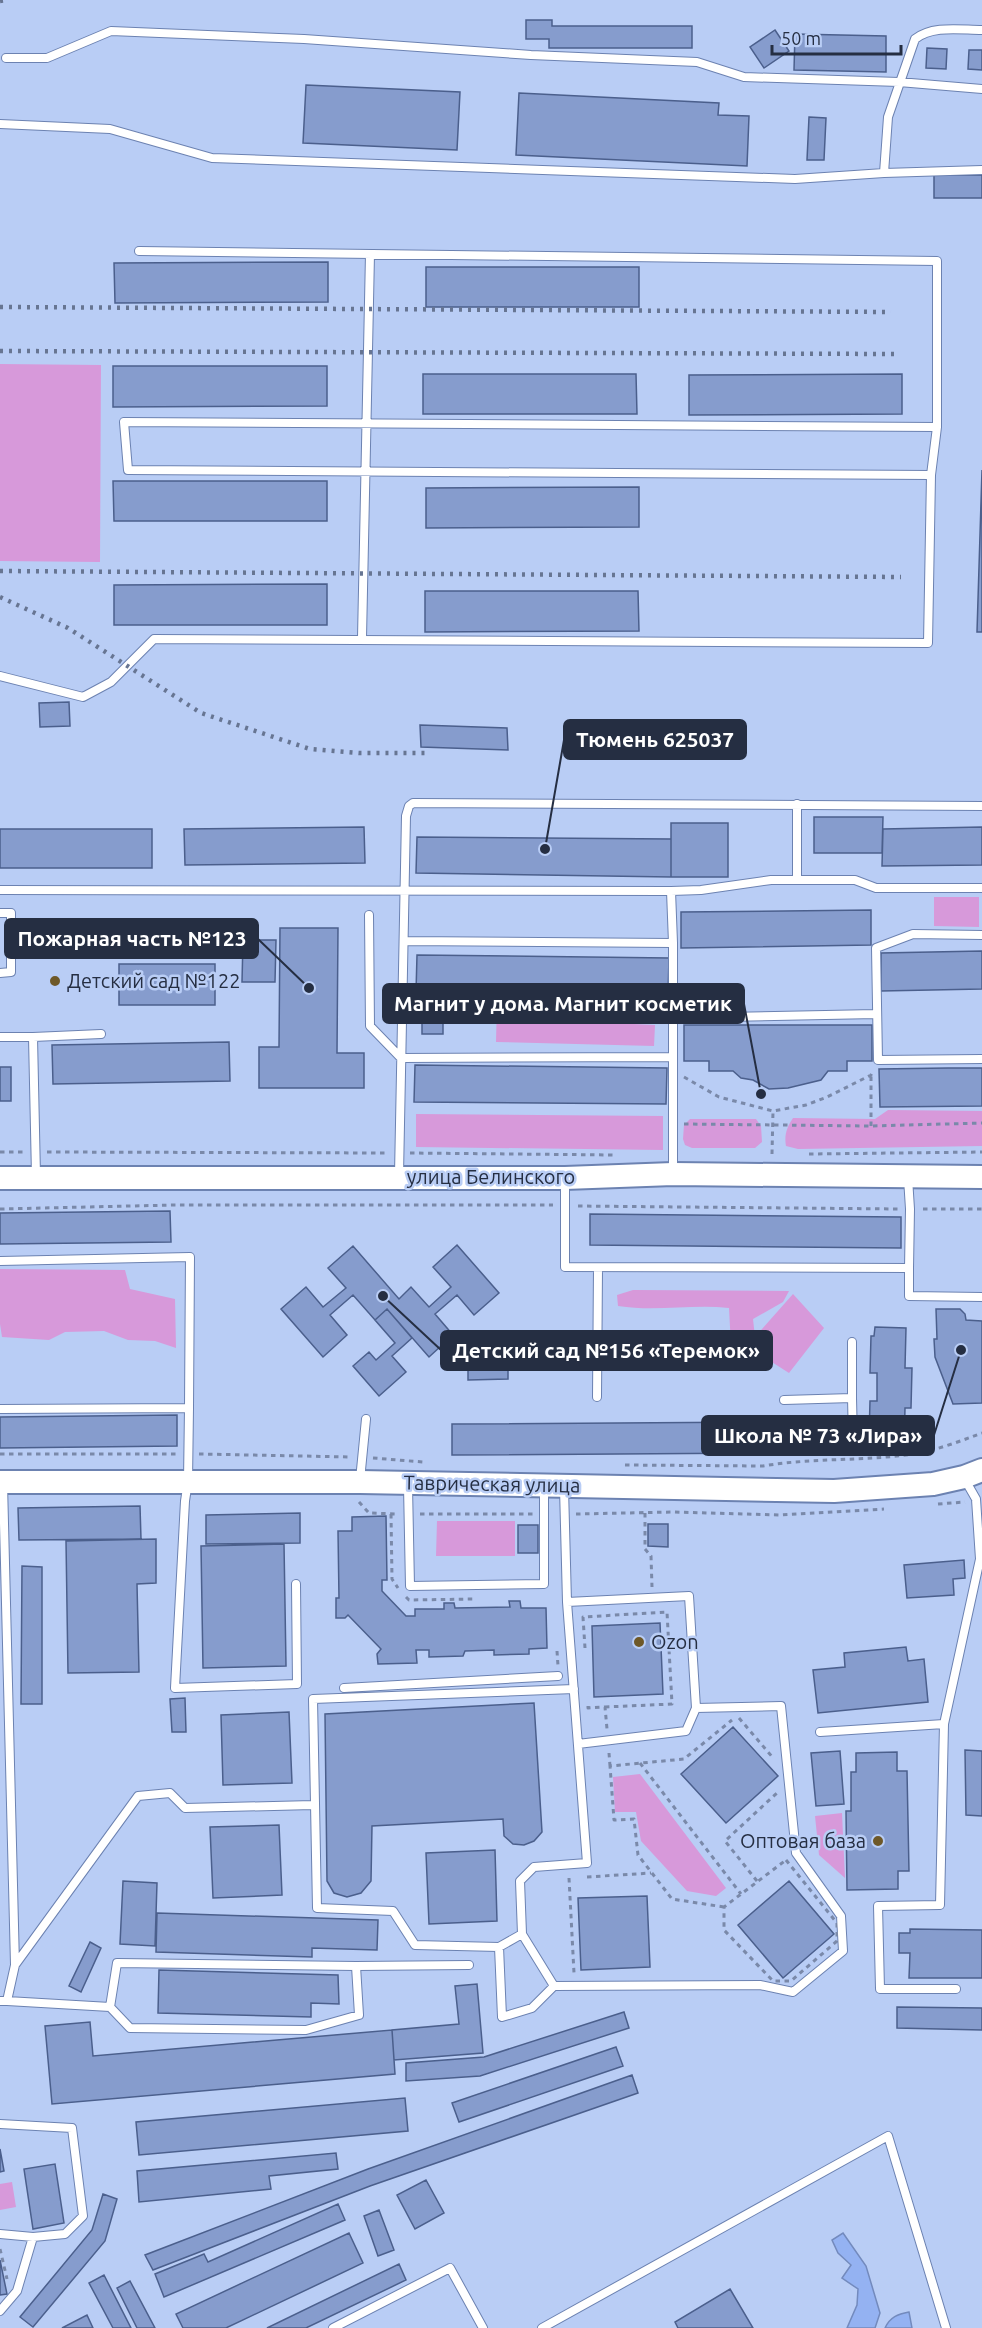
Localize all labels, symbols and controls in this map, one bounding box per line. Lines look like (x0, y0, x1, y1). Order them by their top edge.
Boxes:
scale bar (772, 18, 901, 56)
text: 50 m (781, 28, 821, 48)
callout: Тюмень 625037 (564, 720, 746, 759)
text: Тюмень 625037 (576, 727, 734, 751)
callout: Пожарная часть №123 (5, 919, 258, 958)
text: Пожарная часть №123 (17, 926, 247, 950)
place label: Детский сад №122 (67, 969, 240, 992)
marker: Детский сад №122 (48, 974, 62, 988)
callout: Магнит у дома. Магнит косметик (383, 984, 744, 1023)
text: Магнит у дома. Магнит косметик (394, 991, 732, 1015)
street label: улица Белинского (407, 1165, 575, 1188)
callout: Детский сад №156 «Теремок» (441, 1331, 772, 1370)
text: Детский сад №156 «Теремок» (452, 1338, 760, 1362)
callout: Школа № 73 «Лира» (702, 1416, 934, 1455)
text: Школа № 73 «Лира» (714, 1423, 922, 1447)
street label: Таврическая улица (403, 1470, 581, 1497)
place label: Ozon (651, 1630, 699, 1653)
marker: Ozon (632, 1635, 646, 1649)
place label: Оптовая база (740, 1829, 866, 1852)
marker: Оптовая база (871, 1834, 885, 1848)

